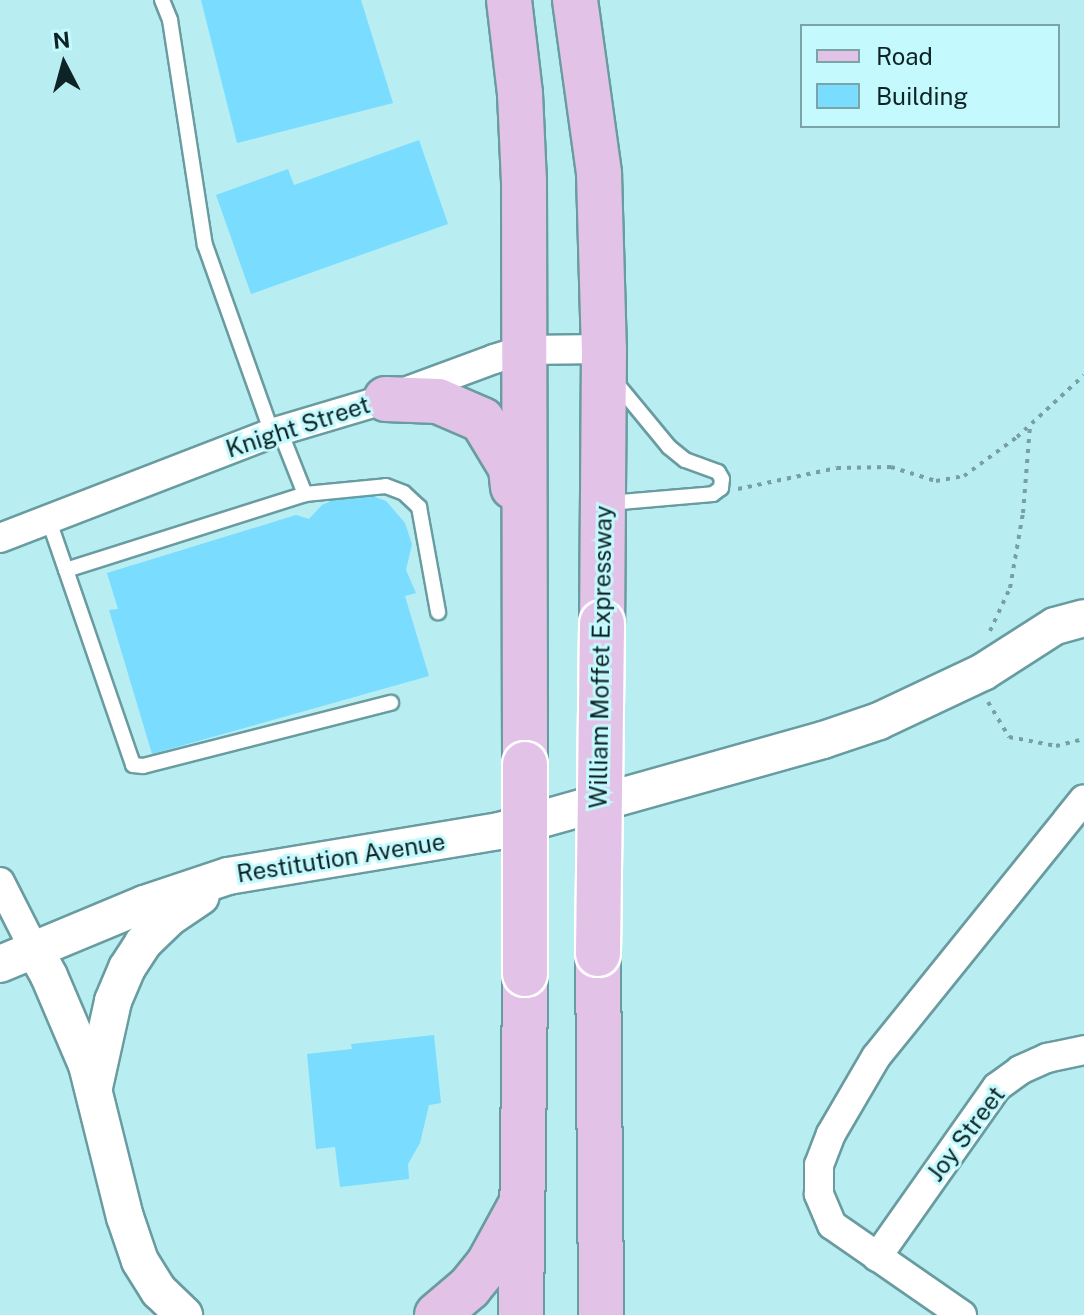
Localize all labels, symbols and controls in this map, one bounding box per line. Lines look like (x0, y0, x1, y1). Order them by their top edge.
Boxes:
north arrow (24, 24, 104, 104)
legend (800, 24, 1060, 128)
text: N (52, 26, 71, 54)
text: Road (876, 42, 933, 70)
text: Building (876, 82, 968, 110)
street label: Knight Street (222, 390, 374, 464)
street label: William Moffet Expressway (584, 505, 618, 809)
street label: Restitution Avenue (235, 827, 447, 889)
street label: Joy Street (921, 1081, 1011, 1187)

